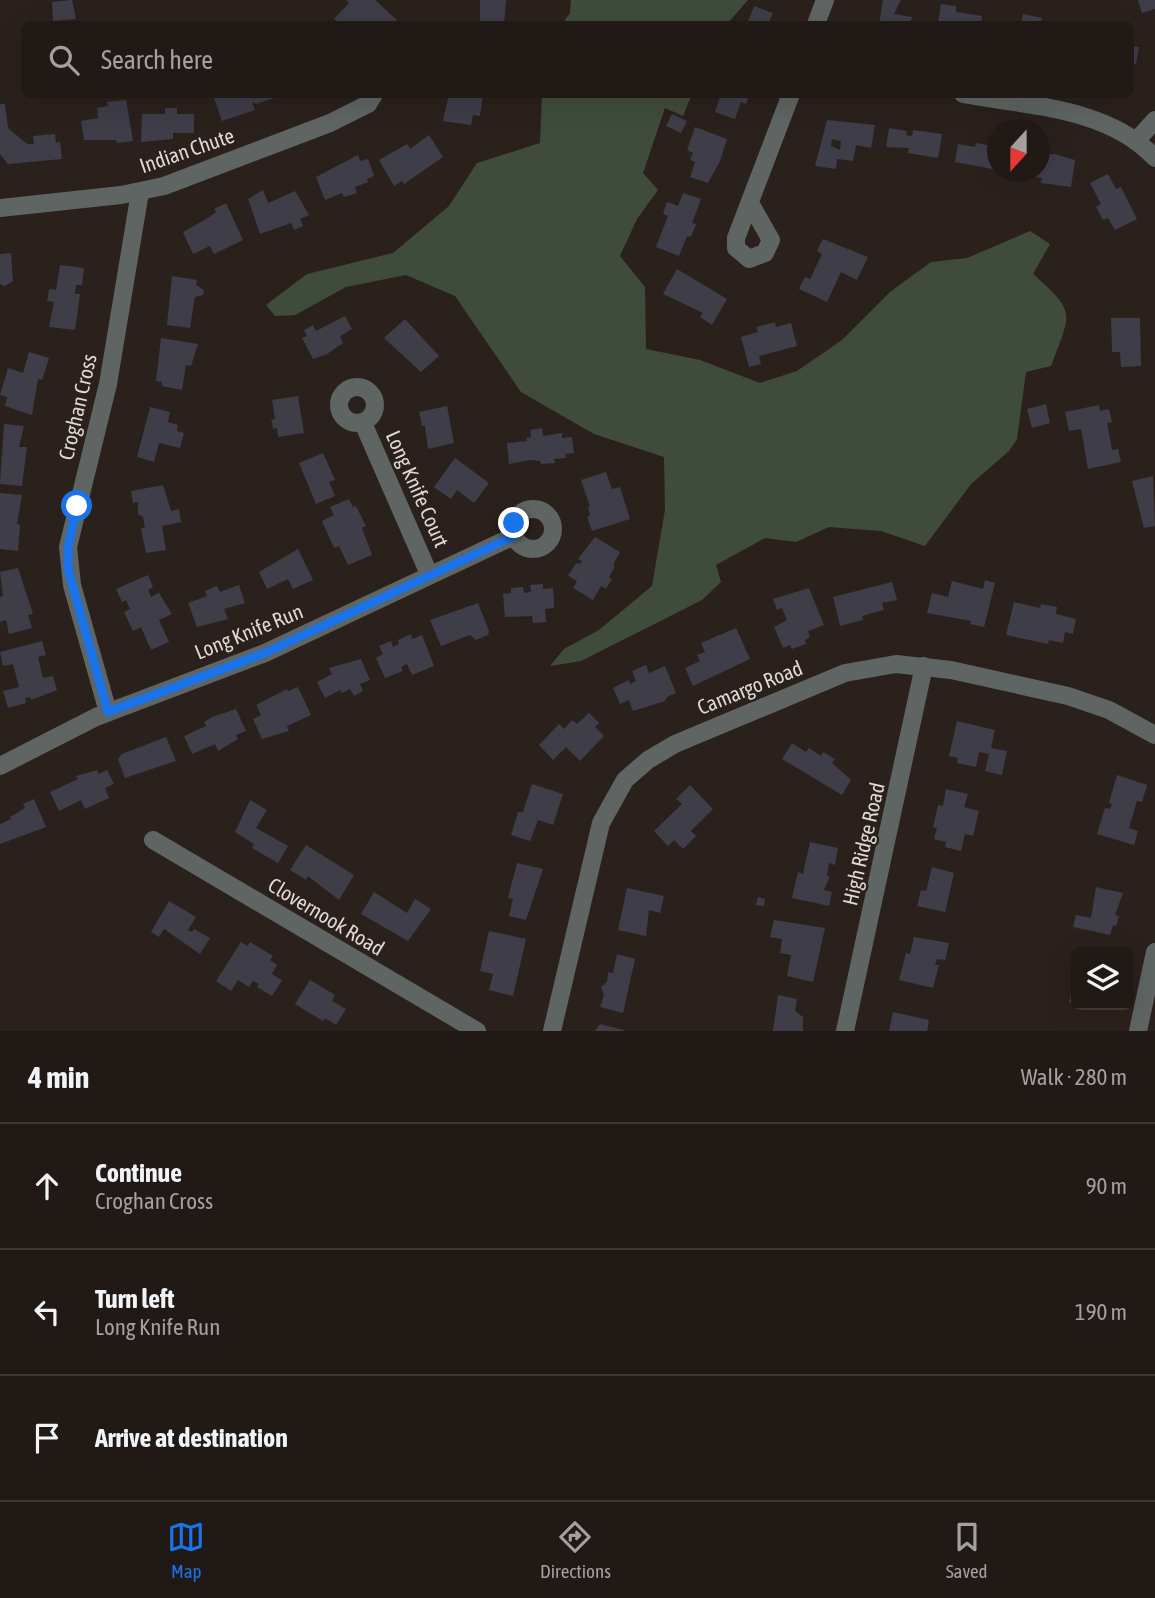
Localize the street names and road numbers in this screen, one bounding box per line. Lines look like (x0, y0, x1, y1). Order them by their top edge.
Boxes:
street label: Indian Chute (136, 123, 237, 177)
street label: Croghan Cross (53, 352, 101, 462)
street label: Long Knife Court (382, 427, 454, 551)
street label: Long Knife Run (191, 599, 306, 664)
street label: Camargo Road (694, 655, 806, 719)
street label: High Ridge Road (837, 780, 889, 908)
street label: Clovernook Road (264, 872, 389, 960)

